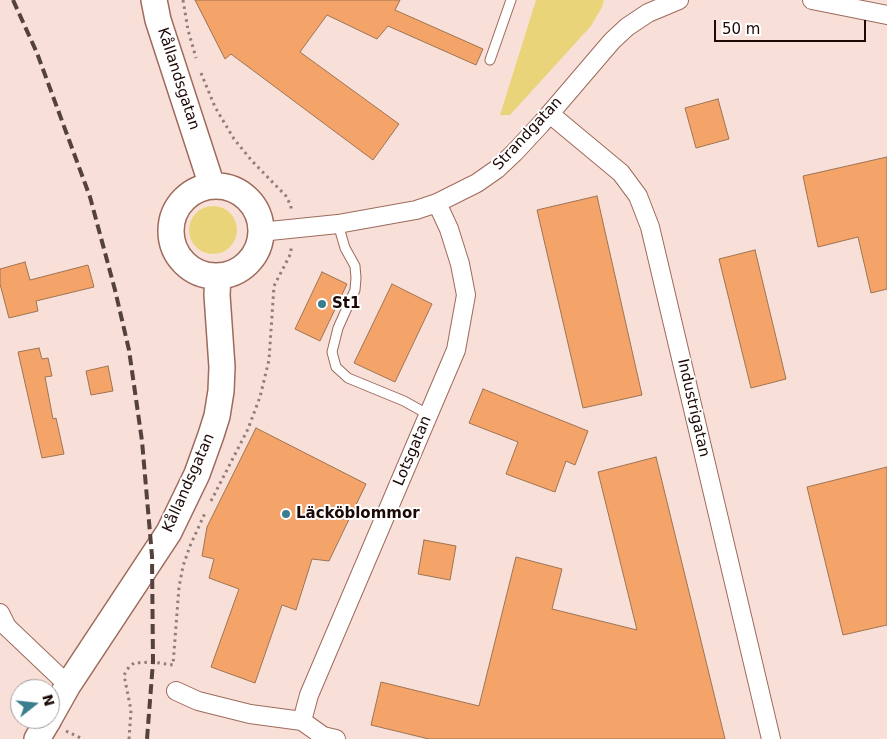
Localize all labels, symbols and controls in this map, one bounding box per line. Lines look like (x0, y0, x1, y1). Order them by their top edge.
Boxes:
scale bar (717, 10, 870, 42)
text: 50 m (722, 20, 760, 38)
street label: Kållandsgatan (153, 26, 203, 132)
street label: Strandgatan (490, 94, 566, 174)
place label: St1 (332, 295, 360, 313)
marker: St1 (316, 298, 328, 310)
street label: Industrigatan (673, 357, 713, 459)
street label: Lotsgatan (390, 413, 436, 489)
street label: Kållandsgatan (159, 431, 219, 535)
place label: Läcköblommor (296, 505, 420, 523)
marker: Läcköblommor (280, 508, 292, 520)
north arrow (10, 679, 60, 729)
text: N (39, 692, 58, 708)

